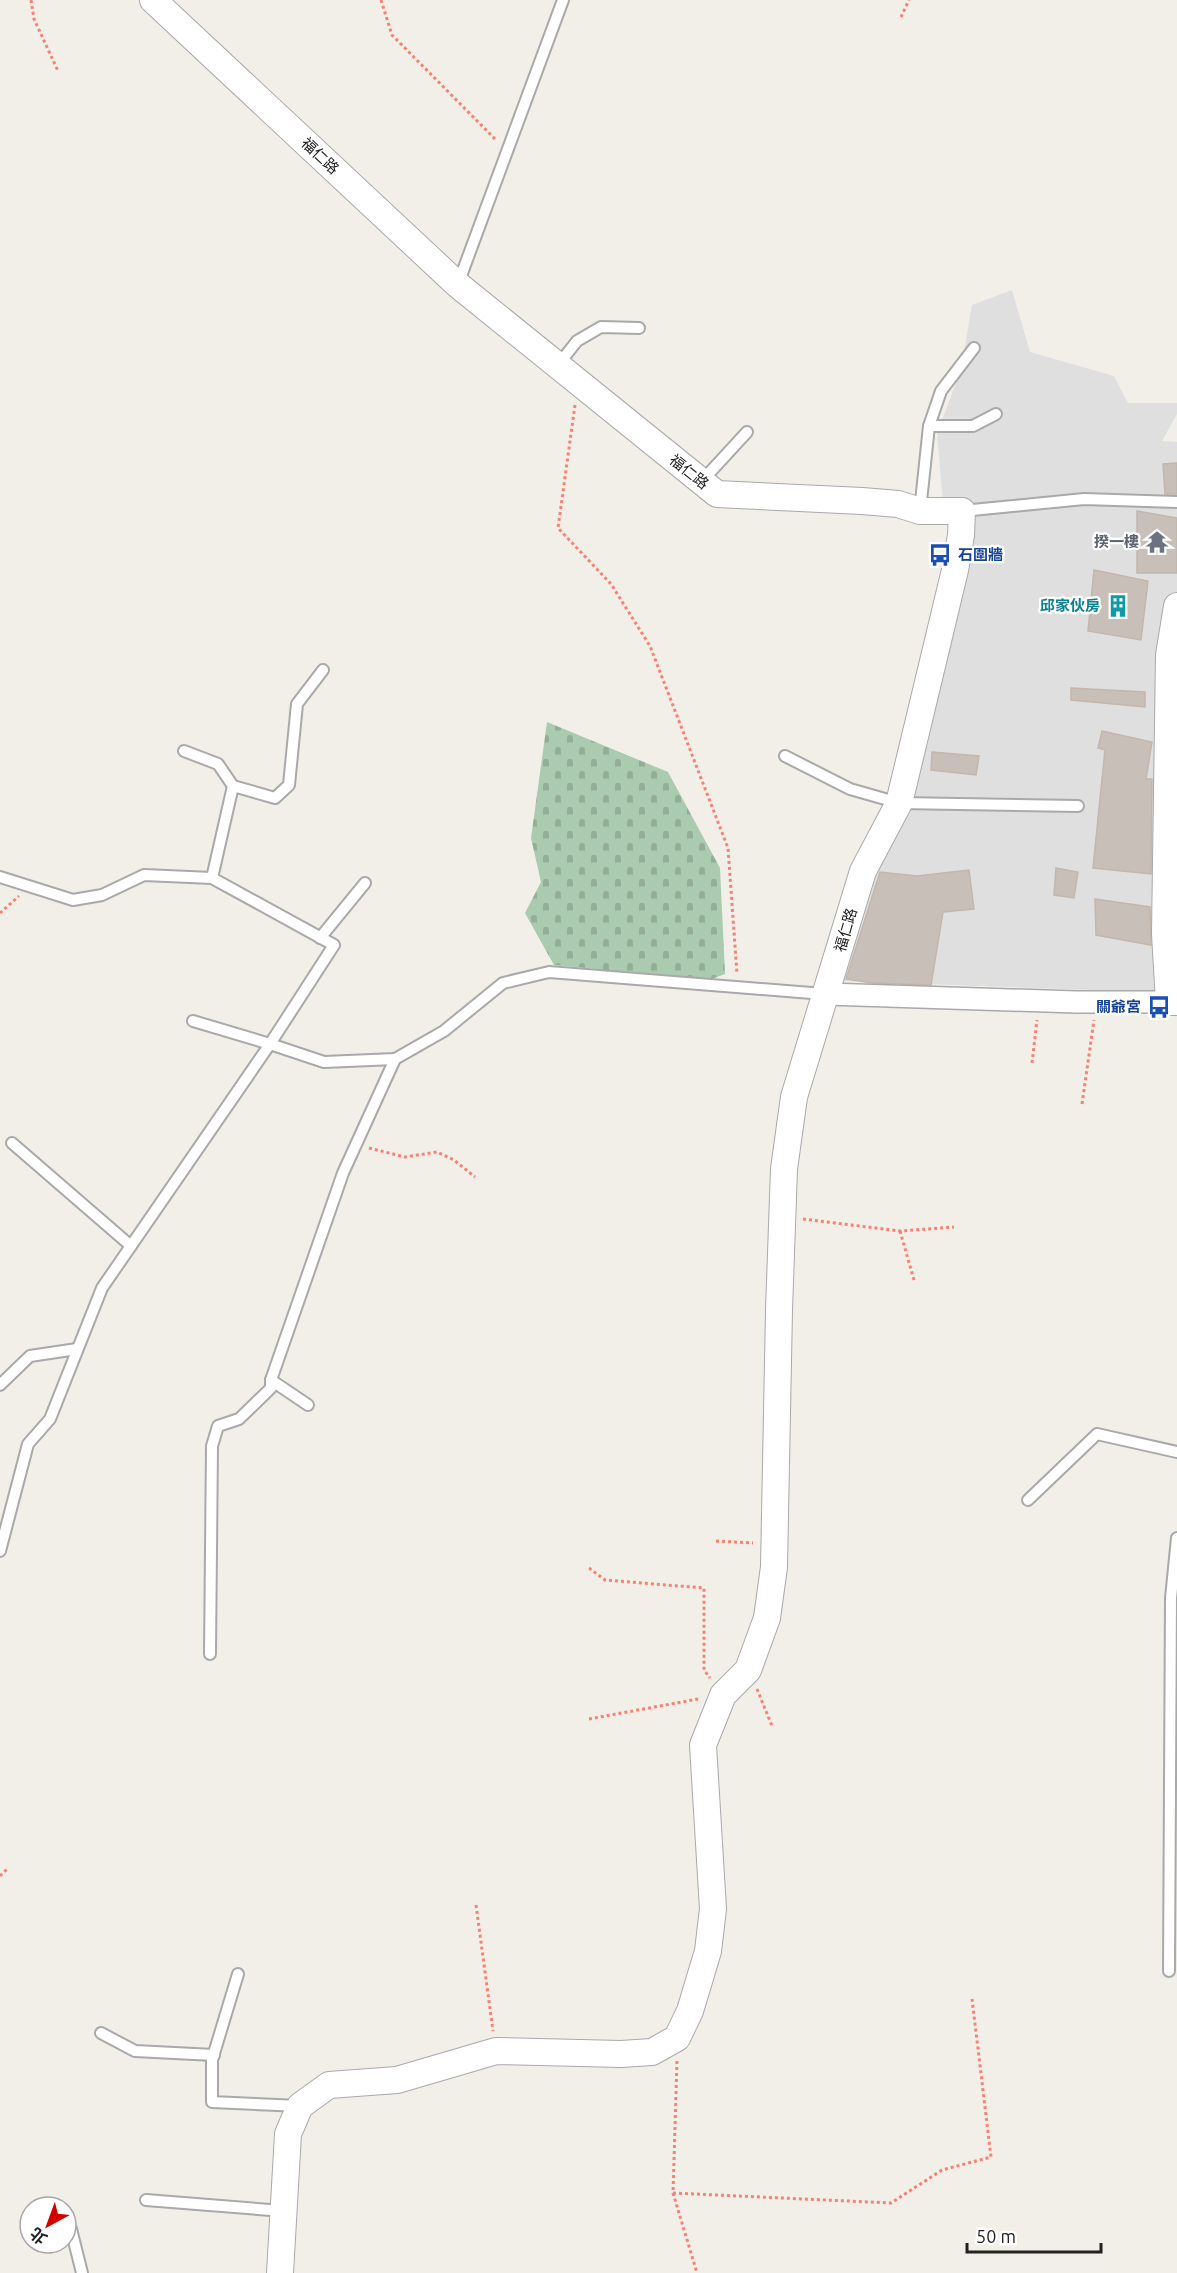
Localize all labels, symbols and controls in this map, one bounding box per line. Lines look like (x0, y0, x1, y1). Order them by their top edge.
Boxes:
street label: 福仁路 (298, 134, 343, 177)
street label: 福仁路 (666, 451, 712, 492)
temple icon: 揆一樓 (1144, 529, 1170, 555)
place label: 揆一樓 (1094, 533, 1139, 550)
bus stop icon: 石圍牆 (927, 542, 953, 568)
place label: 石圍牆 (958, 546, 1003, 563)
building icon: 邱家伙房 (1105, 593, 1131, 619)
place label: 邱家伙房 (1040, 597, 1100, 614)
street label: 福仁路 (831, 906, 860, 954)
bus stop icon: 關爺宮 (1146, 994, 1172, 1020)
place label: 關爺宮 (1096, 998, 1141, 1015)
north arrow (18, 2195, 78, 2255)
scale bar (967, 2216, 1100, 2254)
text: 北 (26, 2224, 50, 2248)
text: 50 m (976, 2226, 1016, 2246)

